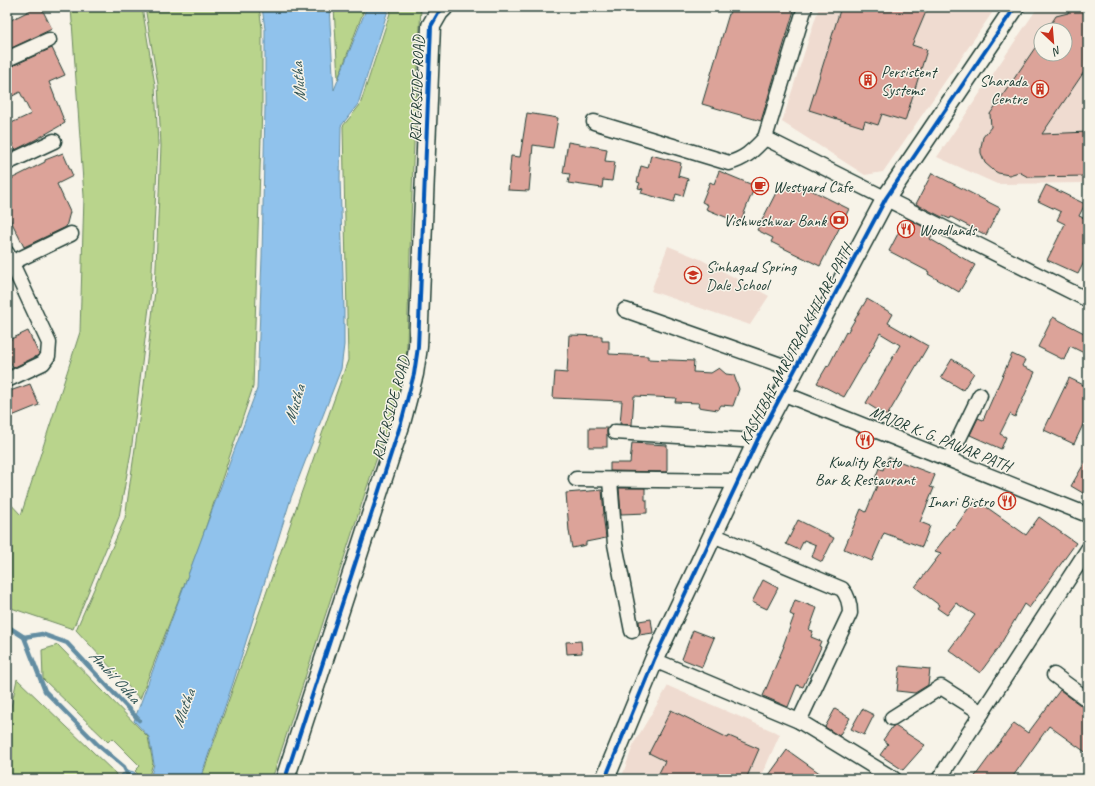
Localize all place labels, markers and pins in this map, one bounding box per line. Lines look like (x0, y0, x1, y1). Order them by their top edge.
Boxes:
place label: Persistent Systems (881, 62, 939, 100)
building icon: Persistent Systems (858, 70, 878, 90)
place label: Sharada Centre (979, 71, 1029, 109)
building icon: Sharada Centre (1030, 79, 1050, 99)
cafe icon: Westyard Cafe (750, 176, 770, 196)
place label: Westyard Cafe (773, 177, 854, 197)
bank icon: Vishweshwar Bank (829, 210, 849, 230)
place label: Vishweshwar Bank (723, 211, 827, 231)
restaurant icon: Woodlands (896, 219, 916, 239)
place label: Woodlands (919, 220, 978, 240)
place label: Sinhagad Spring Dale School (706, 257, 797, 295)
school or university icon: Sinhagad Spring Dale School (683, 265, 703, 285)
restaurant icon: Kwality Resto Bar & Restaurant (855, 430, 875, 450)
place label: Kwality Resto Bar & Restaurant (815, 452, 917, 490)
restaurant icon: Inari Bistro (997, 491, 1017, 511)
place label: Inari Bistro (927, 492, 995, 512)

